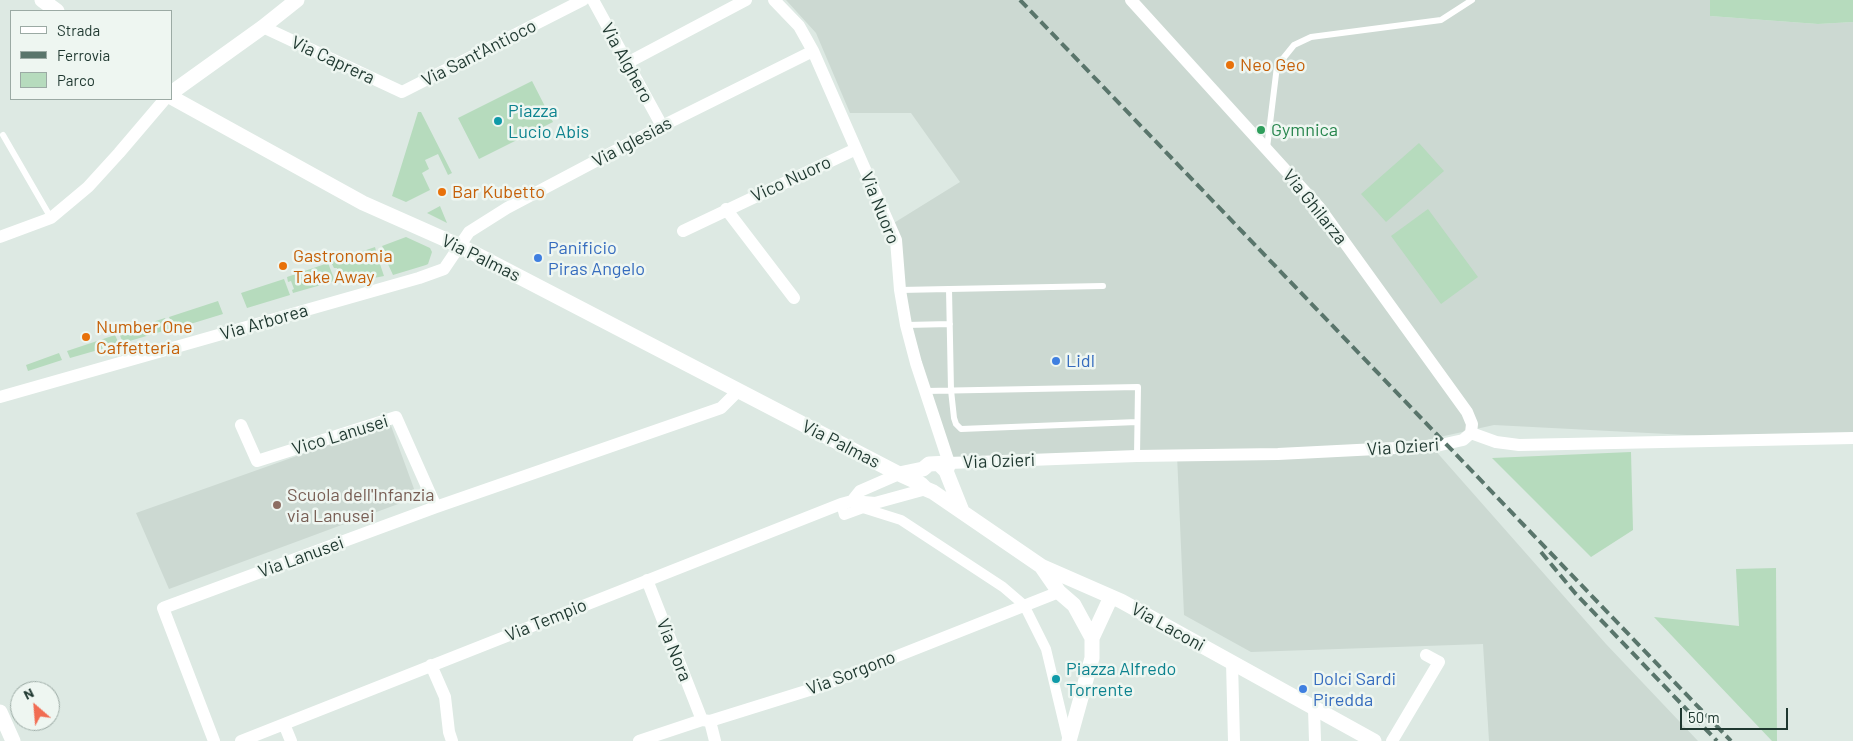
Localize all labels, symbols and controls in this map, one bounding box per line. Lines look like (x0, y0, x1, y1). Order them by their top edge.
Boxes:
legend (10, 10, 172, 100)
street label: Via Sant'Antioco (418, 15, 540, 91)
street label: Via Alghero (596, 19, 658, 107)
text: Strada (57, 21, 100, 39)
street label: Via Caprera (288, 31, 378, 89)
text: Ferrovia (57, 46, 110, 64)
place label: Neo Geo (1240, 54, 1306, 76)
marker: Neo Geo (1224, 59, 1236, 71)
text: Parco (57, 71, 95, 89)
place label: Piazza Lucio Abis (508, 100, 589, 142)
street label: Via Iglesias (589, 112, 675, 172)
marker: Piazza Lucio Abis (492, 115, 504, 127)
place label: Gymnica (1271, 119, 1338, 141)
marker: Gymnica (1255, 124, 1267, 136)
street label: Vico Nuoro (748, 151, 834, 207)
street label: Via Ghilarza (1278, 165, 1352, 249)
street label: Via Nuoro (856, 169, 904, 247)
place label: Bar Kubetto (452, 181, 545, 203)
marker: Bar Kubetto (436, 186, 448, 198)
street label: Via Palmas (438, 230, 524, 286)
place label: Panificio Piras Angelo (548, 237, 645, 280)
place label: Gastronomia Take Away (293, 245, 393, 288)
marker: Panificio Piras Angelo (532, 252, 544, 264)
marker: Gastronomia Take Away (277, 260, 289, 272)
street label: Via Arborea (218, 299, 310, 345)
place label: Number One Caffetteria (96, 316, 192, 358)
marker: Number One Caffetteria (80, 331, 92, 343)
place label: Lidl (1066, 350, 1095, 372)
marker: Lidl (1050, 355, 1062, 367)
street label: Vico Lanusei (289, 410, 391, 460)
street label: Via Palmas (798, 415, 884, 473)
street label: Via Ozieri (1366, 434, 1440, 460)
street label: Via Ozieri (962, 449, 1036, 473)
place label: Scuola dell'Infanzia via Lanusei (287, 484, 434, 526)
marker: Scuola dell'Infanzia via Lanusei (271, 499, 283, 511)
street label: Via Lanusei (255, 532, 347, 582)
street label: Via Tempio (502, 594, 590, 646)
street label: Via Laconi (1127, 598, 1209, 656)
street label: Via Nora (652, 616, 696, 684)
street label: Via Sorgono (803, 646, 899, 700)
place label: Piazza Alfredo Torrente (1066, 658, 1176, 701)
place label: Dolci Sardi Piredda (1313, 668, 1396, 711)
marker: Piazza Alfredo Torrente (1050, 673, 1062, 685)
north arrow (10, 681, 60, 731)
text: N (20, 683, 36, 703)
marker: Dolci Sardi Piredda (1297, 683, 1309, 695)
scale bar (1683, 698, 1790, 730)
text: 50 m (1688, 708, 1720, 726)

